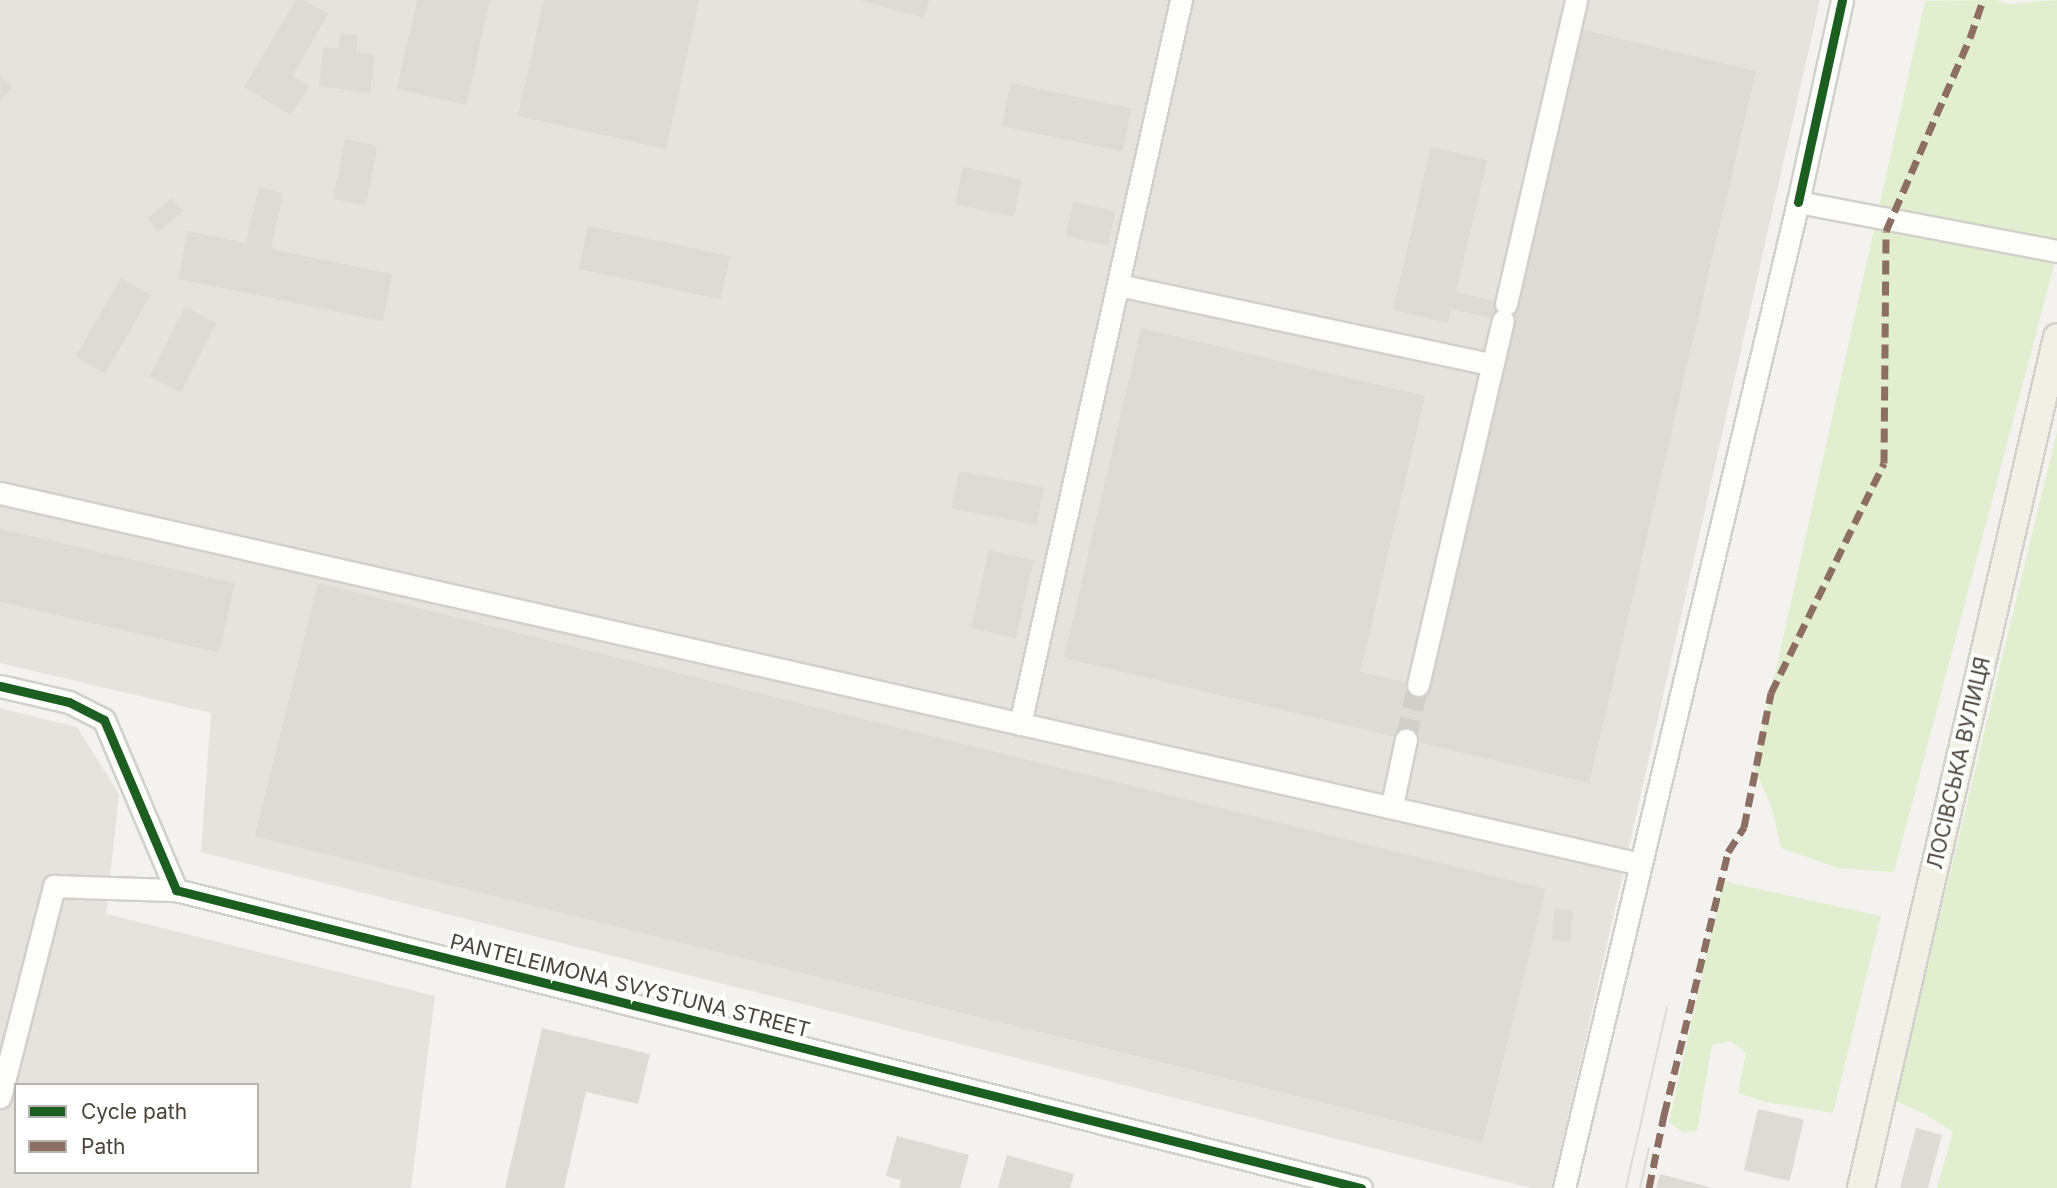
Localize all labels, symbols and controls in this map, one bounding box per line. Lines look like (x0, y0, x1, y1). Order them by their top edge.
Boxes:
street label: ЛОСІВСЬКА ВУЛИЦЯ (1922, 654, 1996, 872)
street label: PANTELEIMONA SVYSTUNA STREET (447, 929, 813, 1043)
legend (14, 1083, 259, 1174)
text: Cycle path (81, 1099, 187, 1124)
text: Path (81, 1134, 126, 1159)

